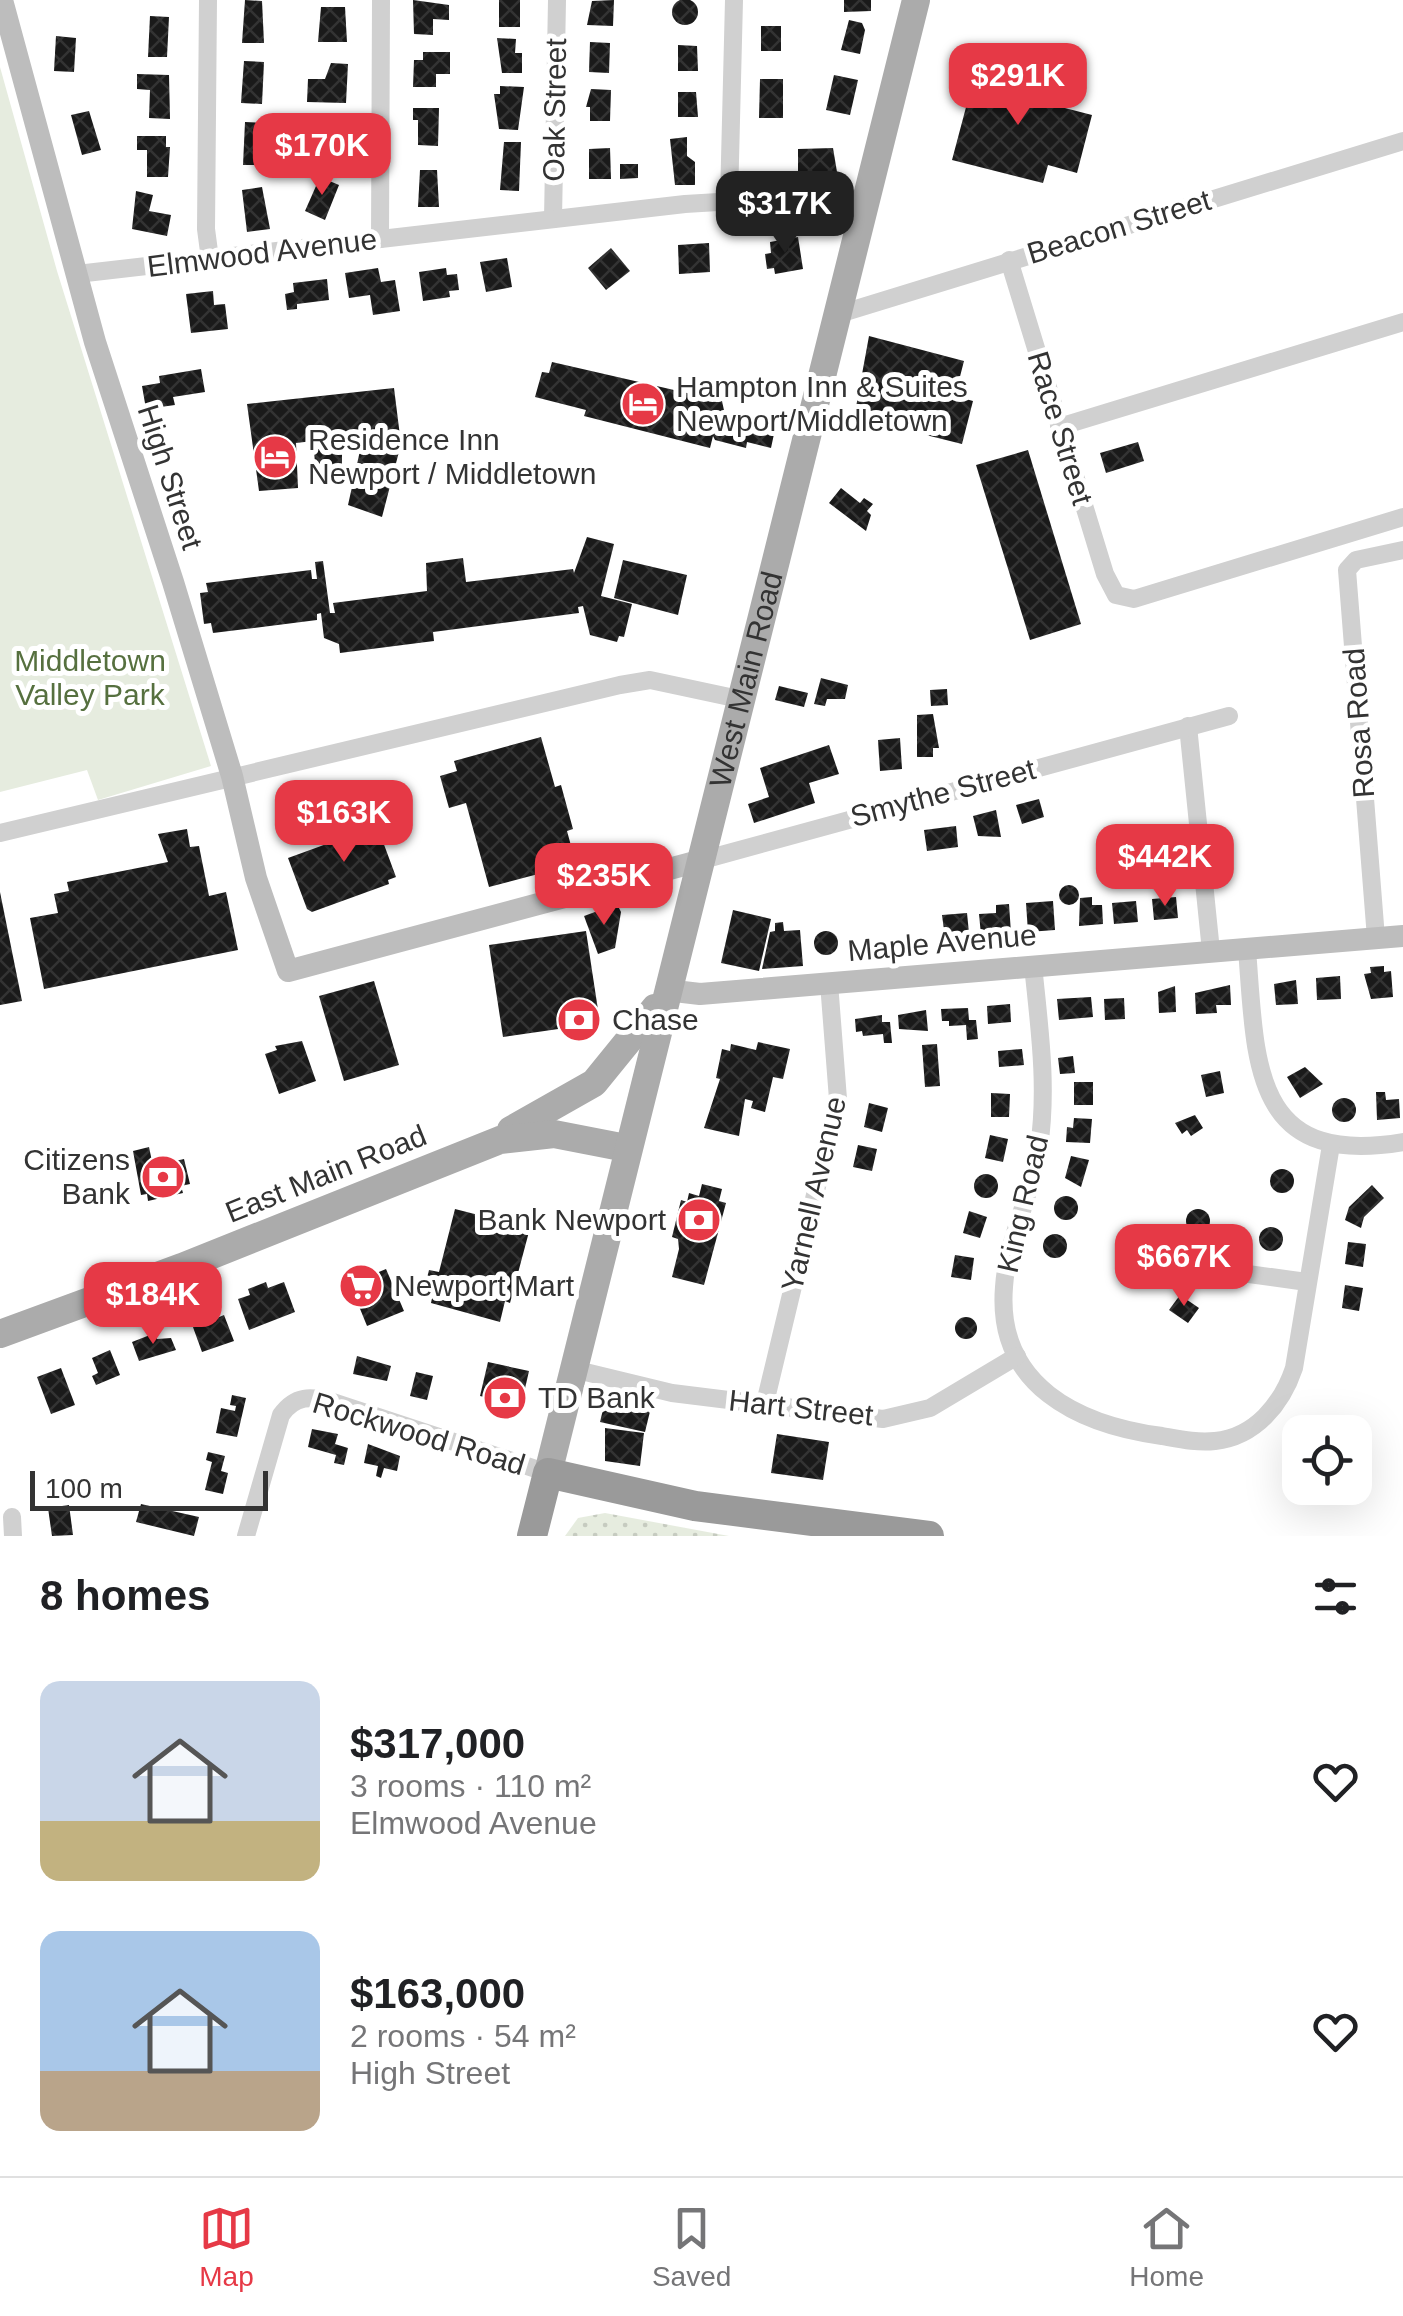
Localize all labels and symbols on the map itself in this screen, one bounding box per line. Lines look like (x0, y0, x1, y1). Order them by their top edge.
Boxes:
street label: Oak Street (537, 37, 572, 182)
pin: $291K (948, 43, 1088, 128)
pin: $170K (252, 113, 392, 198)
pin: $317K (715, 171, 855, 256)
street label: Beacon Street (1023, 183, 1215, 270)
street label: Elmwood Avenue (145, 222, 379, 283)
street label: Race Street (1022, 347, 1100, 509)
place label: Hampton Inn & Suites Newport/Middletown (676, 370, 968, 437)
hotel icon: Hampton Inn & Suites Newport/Middletown (620, 381, 666, 427)
street label: High Street (132, 400, 210, 554)
place label: Residence Inn Newport / Middletown (308, 423, 596, 490)
hotel icon: Residence Inn Newport / Middletown (252, 434, 298, 480)
street label: West Main Road (703, 568, 789, 791)
park label: Middletown Valley Park (14, 644, 166, 711)
street label: Rosa Road (1337, 647, 1380, 799)
street label: Smythe Street (847, 752, 1040, 833)
pin: $163K (274, 780, 414, 865)
pin: $442K (1095, 824, 1235, 909)
pin: $235K (534, 843, 674, 928)
street label: Maple Avenue (846, 918, 1038, 967)
bank icon: Chase (556, 997, 602, 1043)
place label: Chase (612, 1003, 699, 1036)
street label: Yarnell Avenue (775, 1093, 852, 1295)
street label: East Main Road (221, 1118, 431, 1229)
street label: King Road (991, 1132, 1054, 1276)
place label: Citizens Bank (23, 1143, 131, 1210)
bank icon: Citizens Bank (140, 1154, 186, 1200)
bank icon: Bank Newport (676, 1197, 722, 1243)
place label: Bank Newport (478, 1203, 667, 1236)
pin: $667K (1114, 1224, 1254, 1309)
pin: $184K (83, 1262, 223, 1347)
supermarket icon: Newport Mart (338, 1263, 384, 1309)
place label: Newport Mart (394, 1269, 575, 1302)
bank icon: TD Bank (482, 1375, 528, 1421)
place label: TD Bank (538, 1381, 656, 1414)
street label: Hart Street (727, 1384, 876, 1432)
street label: Rockwood Road (309, 1386, 529, 1481)
scale bar (30, 1466, 268, 1510)

